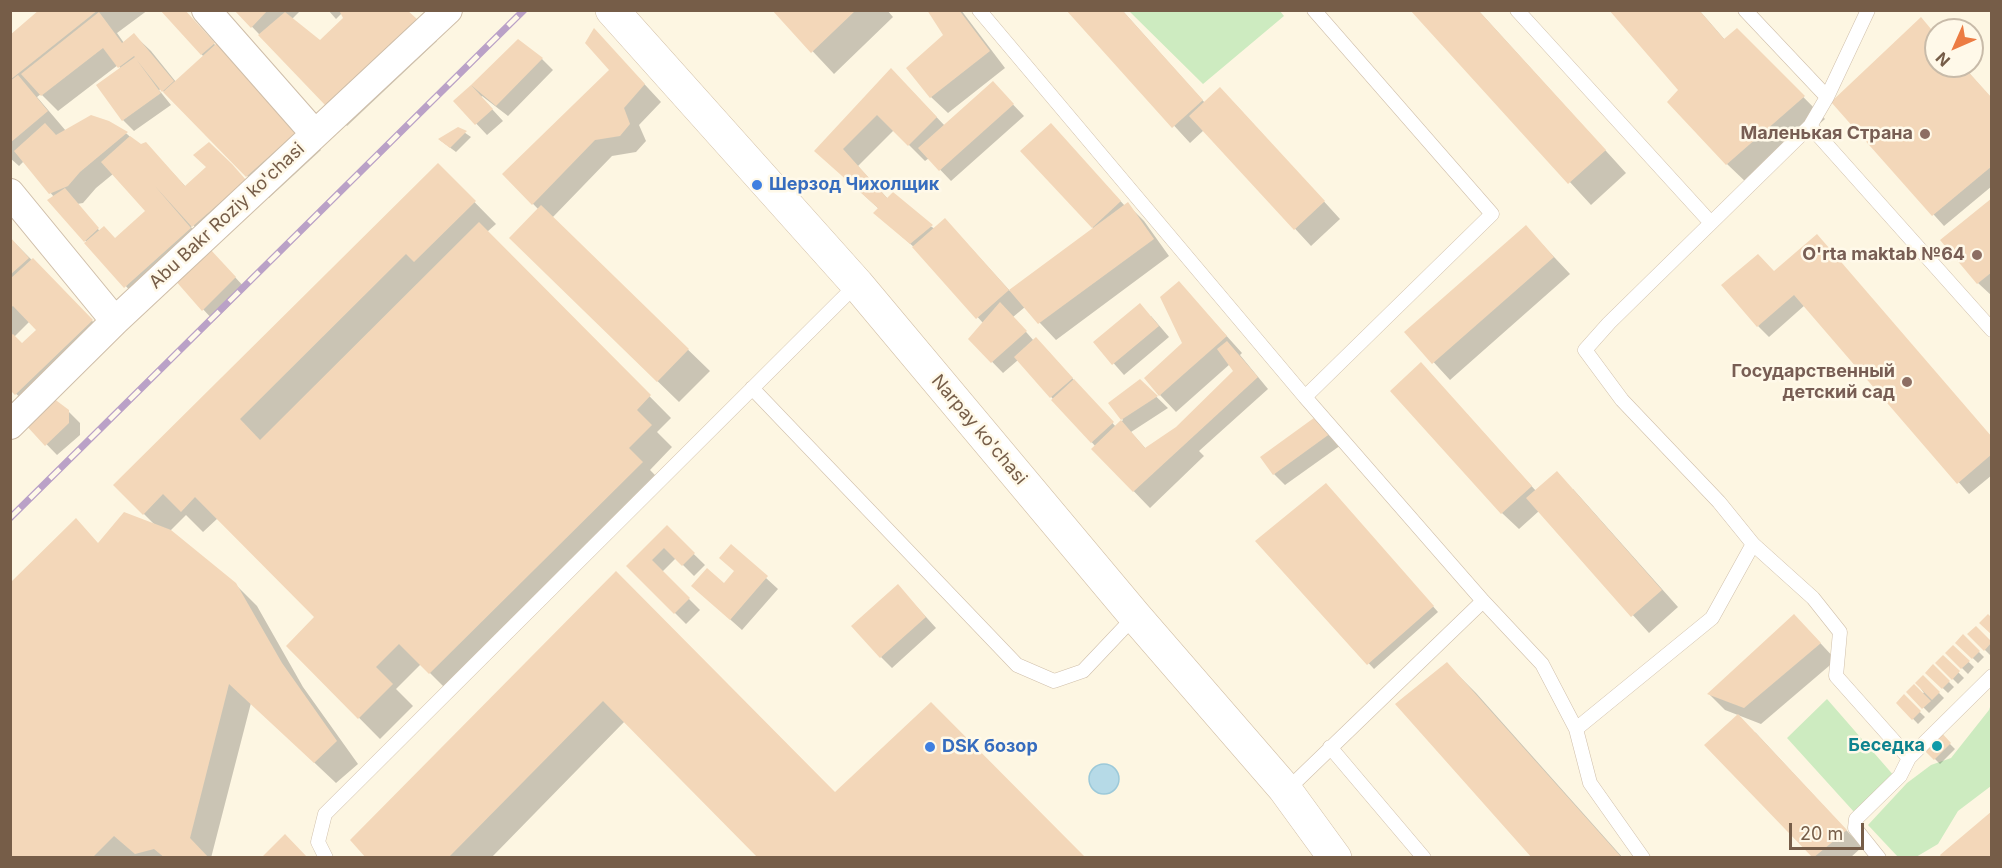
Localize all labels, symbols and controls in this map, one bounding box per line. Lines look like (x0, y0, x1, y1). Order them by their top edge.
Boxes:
north arrow (1924, 18, 1984, 78)
text: N (1931, 48, 1954, 71)
place label: Маленькая Страна (1740, 123, 1913, 145)
marker: Маленькая Страна (1918, 127, 1932, 141)
street label: Abu Bakr Roziy ko'chasi (145, 139, 309, 293)
place label: Шерзод Чихолщик (769, 174, 939, 196)
marker: Шерзод Чихолщик (750, 178, 764, 192)
place label: O'rta maktab №64 (1802, 244, 1965, 266)
marker: O'rta maktab №64 (1970, 248, 1984, 262)
place label: Государственный детский сад (1732, 361, 1895, 404)
street label: Narpay ko'chasi (927, 371, 1031, 489)
marker: Государственный детский сад (1900, 375, 1914, 389)
place label: Беседка (1848, 735, 1925, 757)
place label: DSK бозор (942, 736, 1038, 758)
marker: Беседка (1930, 739, 1944, 753)
marker: DSK бозор (923, 740, 937, 754)
scale bar (1792, 811, 1867, 849)
text: 20 m (1800, 823, 1843, 844)

